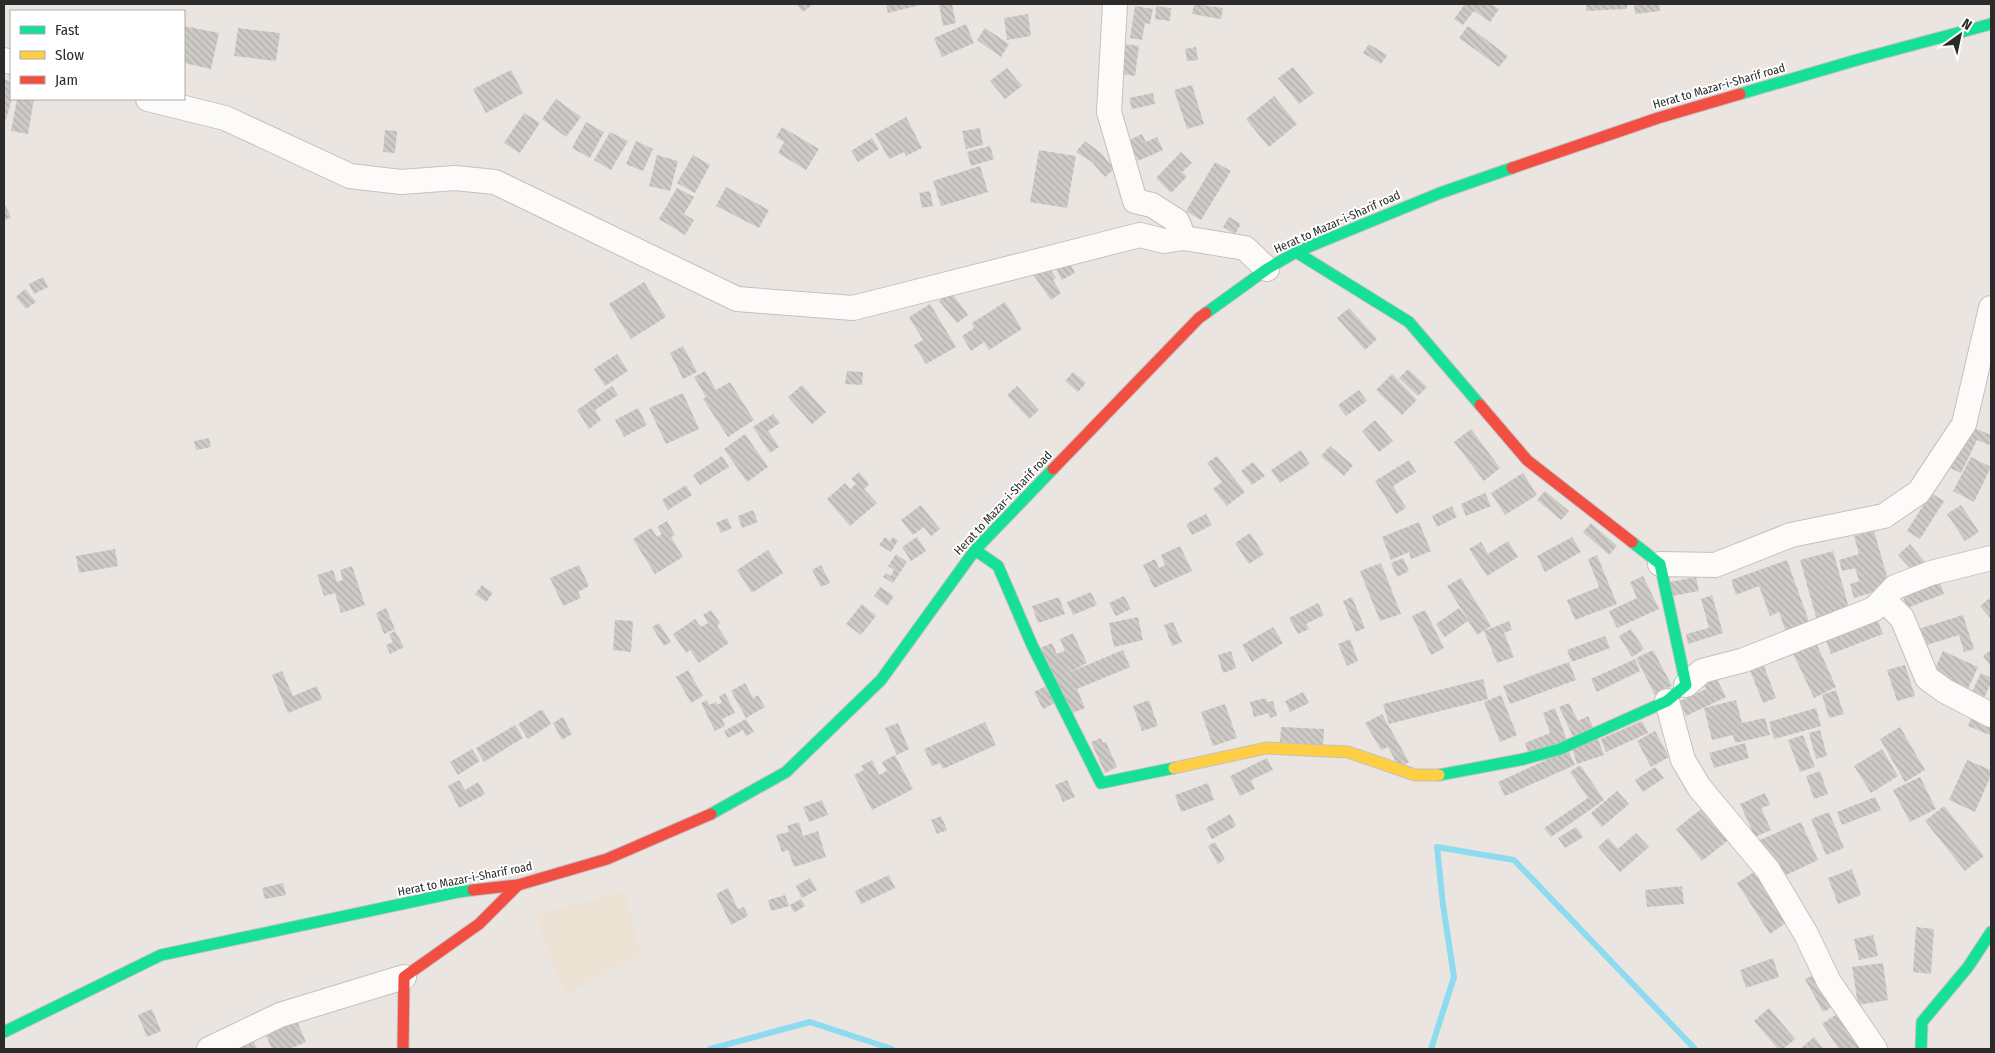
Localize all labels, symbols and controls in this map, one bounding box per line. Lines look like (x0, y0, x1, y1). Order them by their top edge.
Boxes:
legend (10, 10, 185, 100)
north arrow (1935, 10, 1985, 60)
text: N (1959, 15, 1975, 34)
text: Fast (55, 21, 79, 39)
text: Slow (55, 46, 84, 64)
street label: Herat to Mazar-i-Sharif road (1651, 60, 1787, 112)
text: Jam (55, 71, 78, 89)
street label: Herat to Mazar-i-Sharif road (1272, 188, 1402, 256)
street label: Herat to Mazar-i-Sharif road (951, 448, 1055, 558)
street label: Herat to Mazar-i-Sharif road (397, 859, 533, 899)

